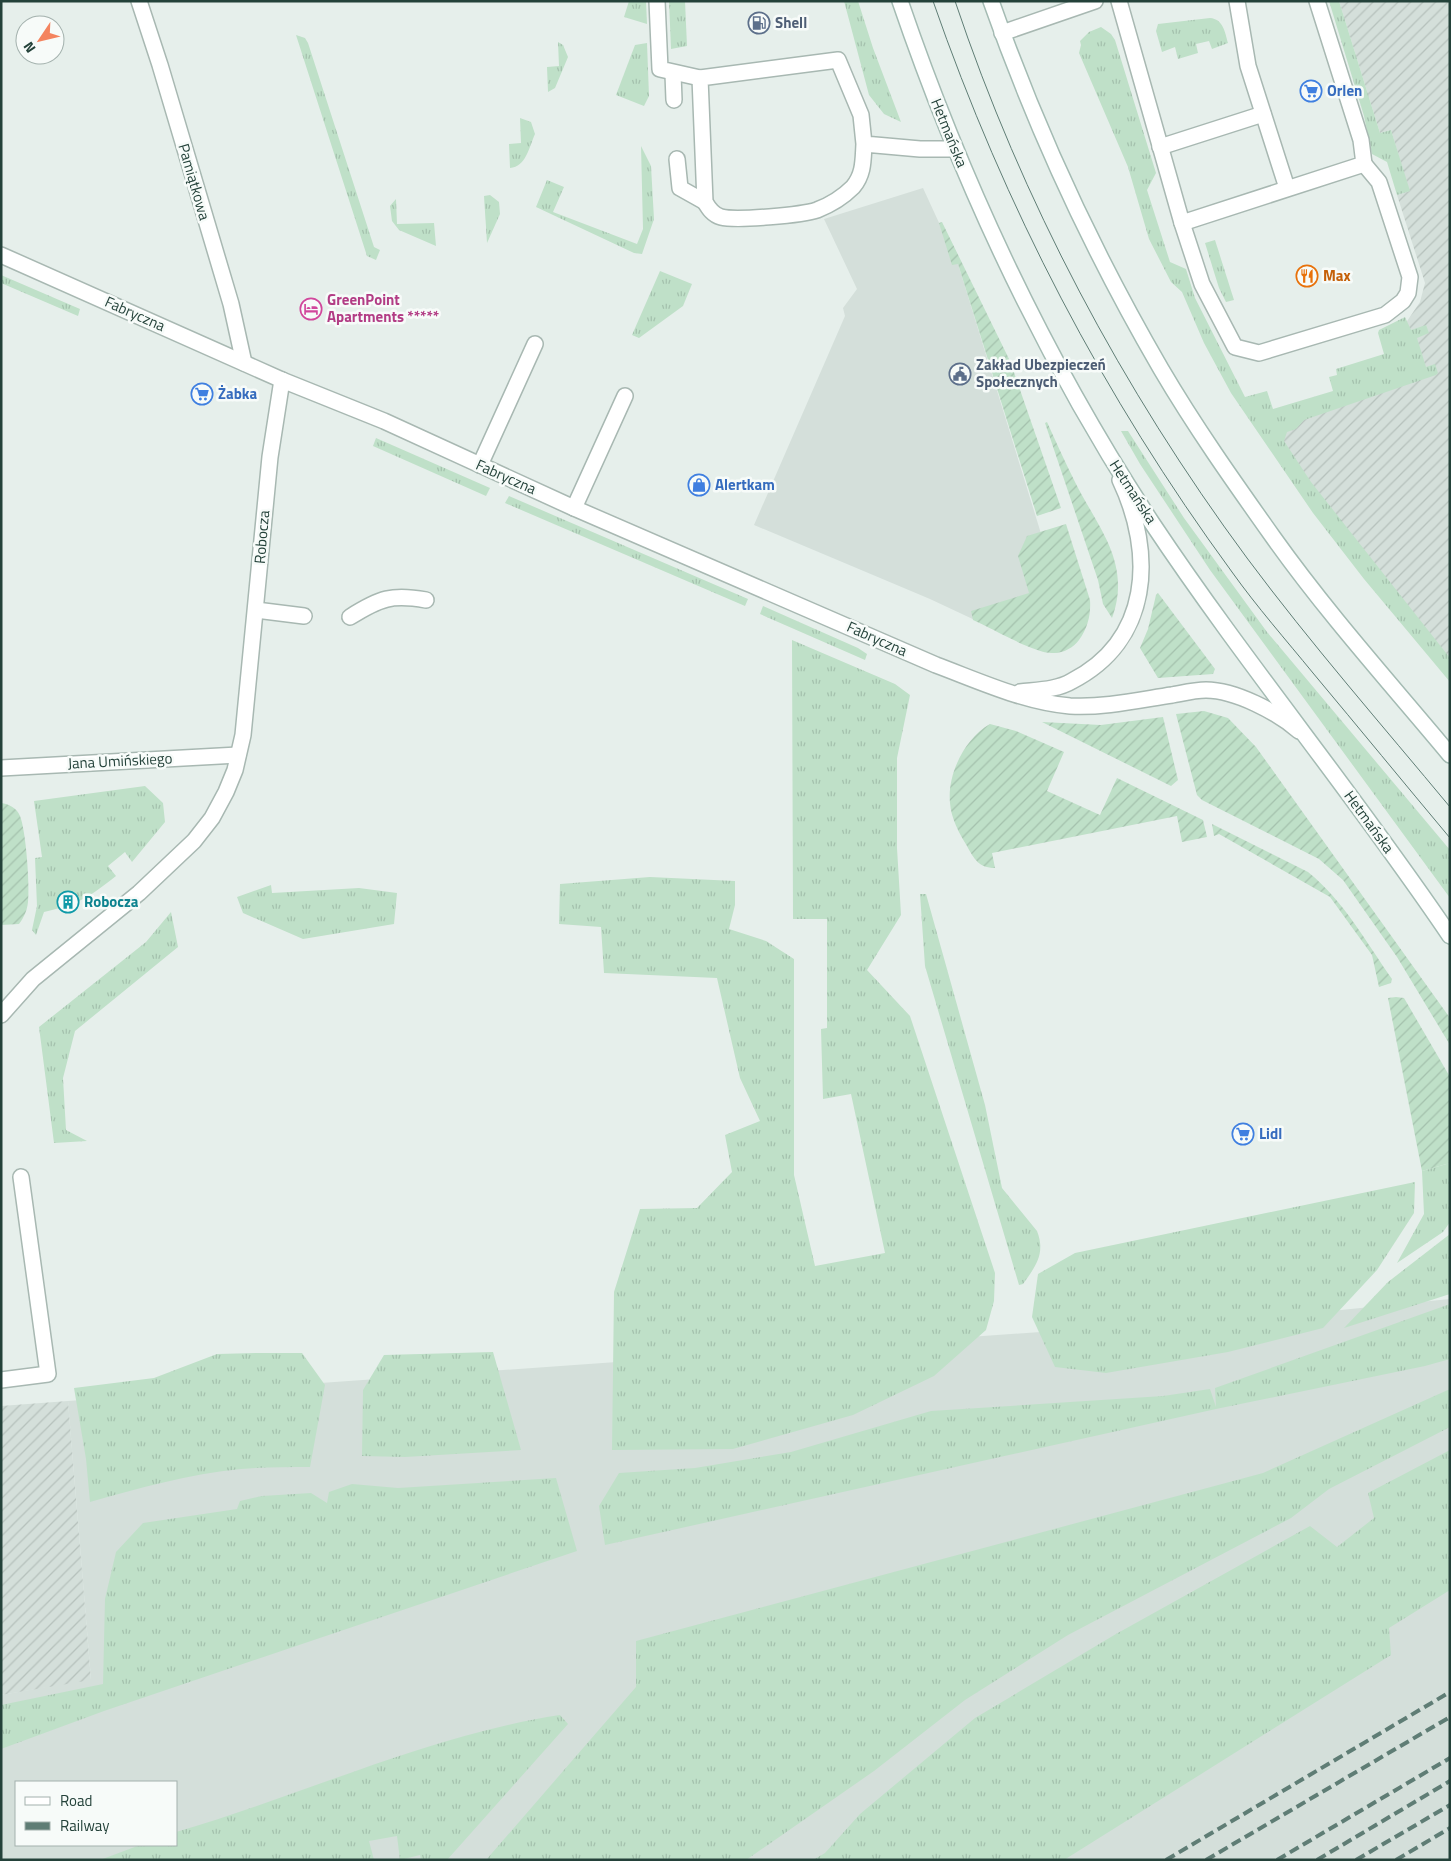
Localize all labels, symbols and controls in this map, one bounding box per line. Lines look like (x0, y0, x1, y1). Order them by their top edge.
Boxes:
fuel station icon: Shell (747, 11, 771, 35)
place label: Shell (775, 11, 807, 34)
north arrow (15, 15, 65, 65)
text: N (18, 38, 40, 58)
supermarket icon: Orlen (1299, 79, 1323, 103)
place label: Orlen (1327, 79, 1362, 102)
street label: Hetmańska (925, 95, 974, 171)
street label: Pamiątkowa (173, 141, 217, 223)
restaurant icon: Max (1295, 264, 1319, 288)
place label: Max (1323, 264, 1351, 287)
place label: GreenPoint Apartments ***** (327, 288, 439, 328)
street label: Fabryczna (101, 290, 170, 337)
hotel icon: GreenPoint Apartments ***** (299, 297, 323, 321)
place label: Zakład Ubezpieczeń Społecznych (976, 353, 1106, 393)
public building icon: Zakład Ubezpieczeń Społecznych (948, 362, 972, 386)
supermarket icon: Żabka (190, 382, 214, 406)
place label: Żabka (218, 382, 258, 405)
street label: Fabryczna (472, 453, 541, 500)
street label: Hetmańska (1104, 455, 1163, 529)
shop icon: Alertkam (687, 473, 711, 497)
place label: Alertkam (715, 473, 775, 496)
street label: Robocza (248, 509, 275, 565)
street label: Fabryczna (843, 615, 912, 662)
street label: Jana Umińskiego (67, 746, 173, 775)
street label: Hetmańska (1339, 786, 1400, 858)
building icon: Robocza (56, 890, 80, 914)
place label: Robocza (84, 890, 139, 913)
supermarket icon: Lidl (1231, 1122, 1255, 1146)
place label: Lidl (1259, 1122, 1282, 1145)
legend (15, 1781, 178, 1846)
text: Road (60, 1789, 92, 1812)
text: Railway (60, 1814, 110, 1837)

